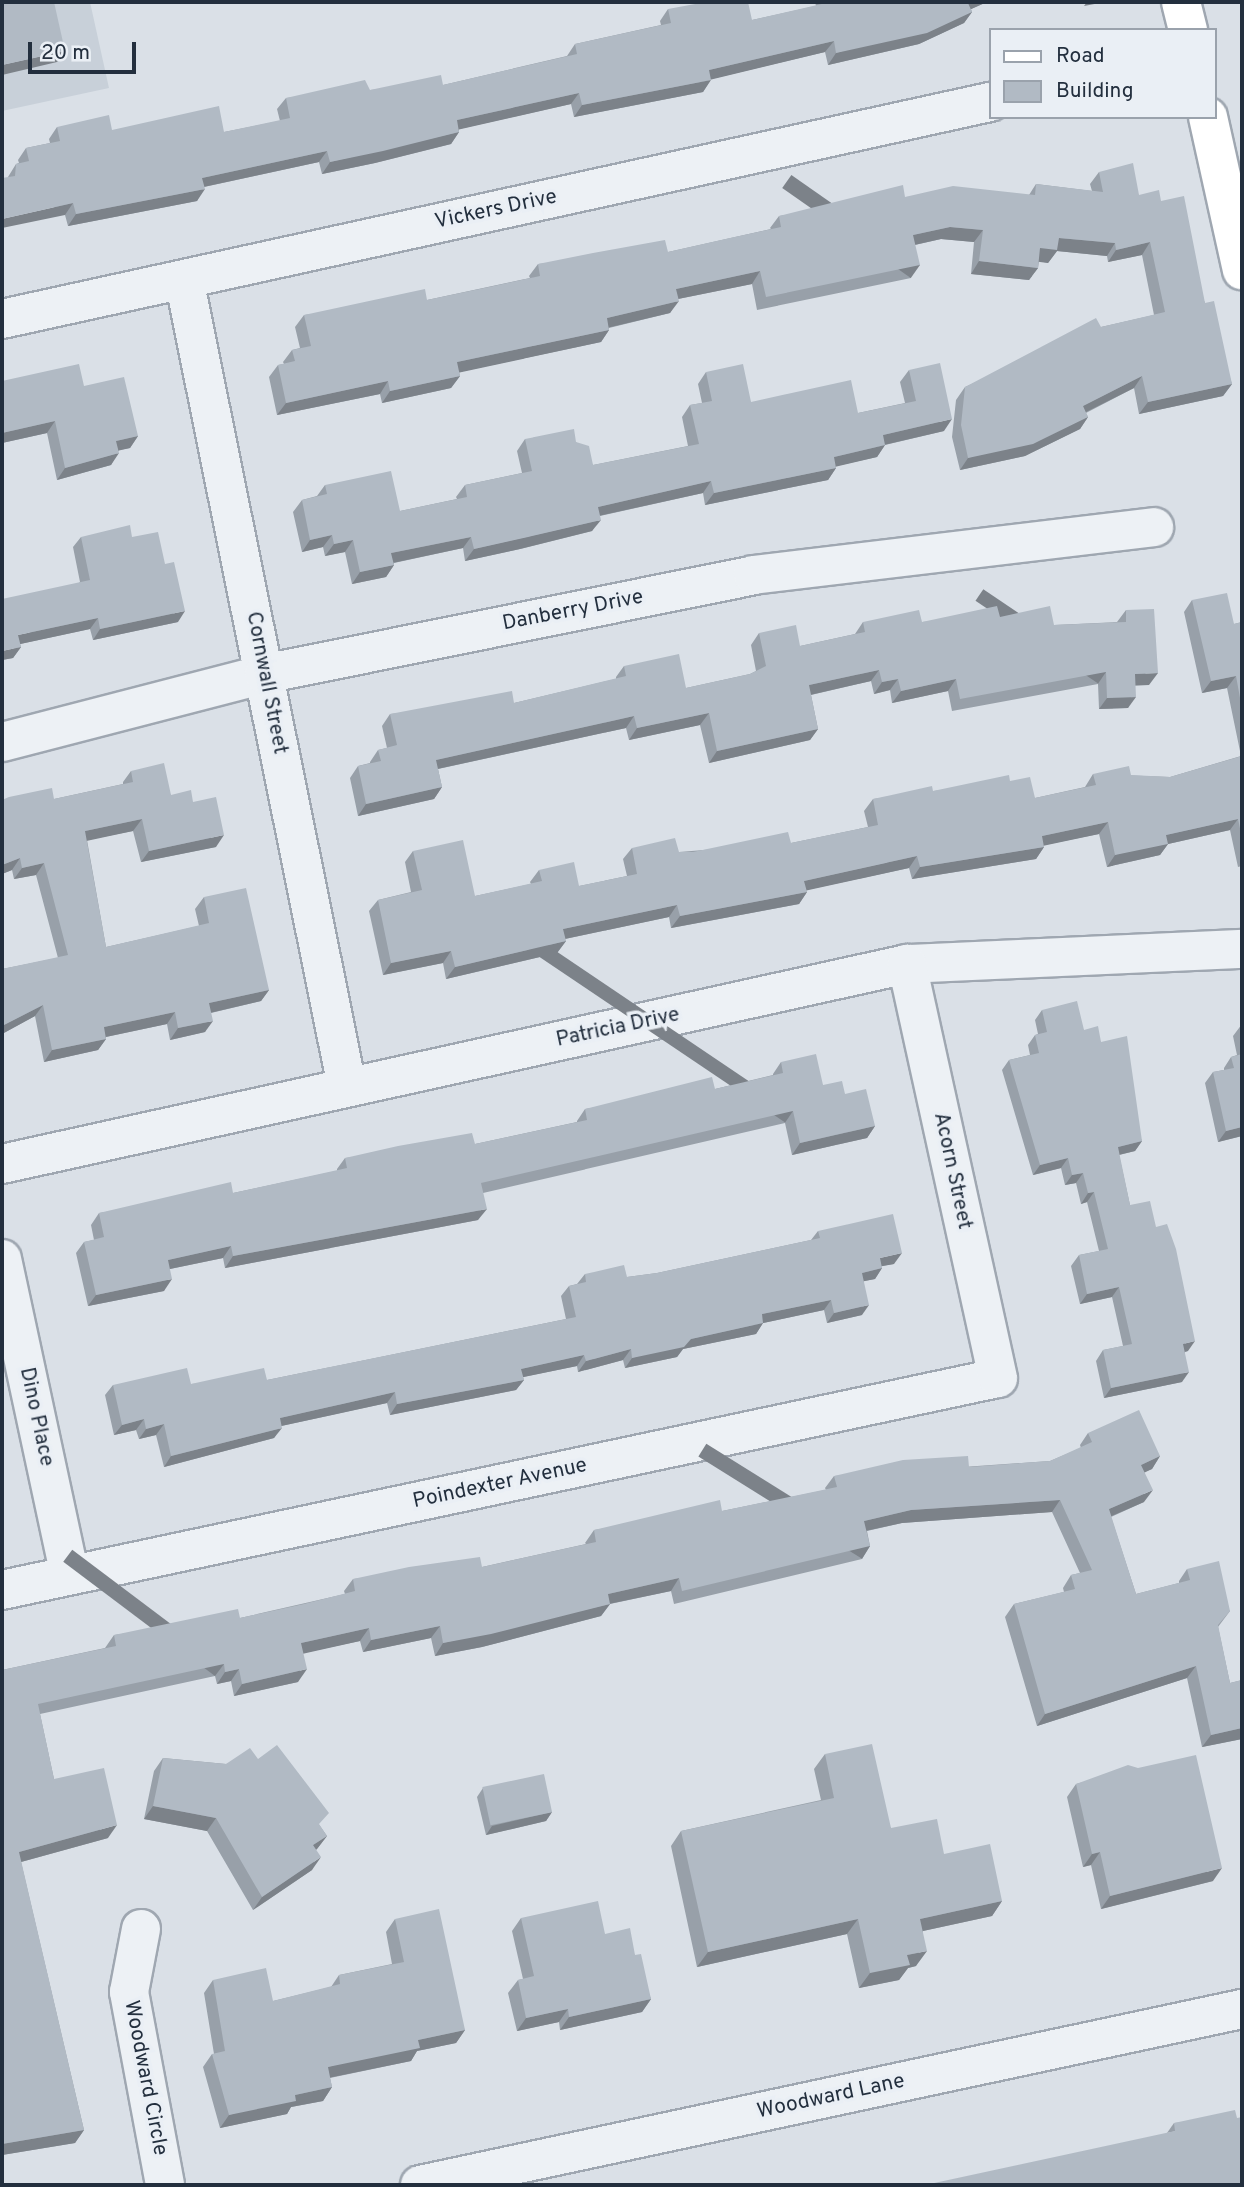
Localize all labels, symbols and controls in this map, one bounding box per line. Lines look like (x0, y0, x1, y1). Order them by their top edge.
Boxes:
scale bar (32, 28, 140, 72)
legend (988, 28, 1216, 119)
text: 20 m (41, 40, 90, 67)
text: Road (1056, 43, 1105, 70)
text: Building (1056, 78, 1134, 105)
street label: Vickers Drive (433, 185, 559, 235)
street label: Danberry Drive (500, 585, 646, 637)
street label: Cornwall Street (240, 610, 292, 756)
street label: Patricia Drive (554, 1003, 682, 1053)
street label: Acorn Street (927, 1110, 977, 1232)
street label: Dino Place (13, 1365, 59, 1469)
street label: Poindexter Avenue (410, 1453, 590, 1515)
street label: Woodward Circle (118, 1998, 172, 2158)
street label: Woodward Lane (755, 2069, 907, 2125)

